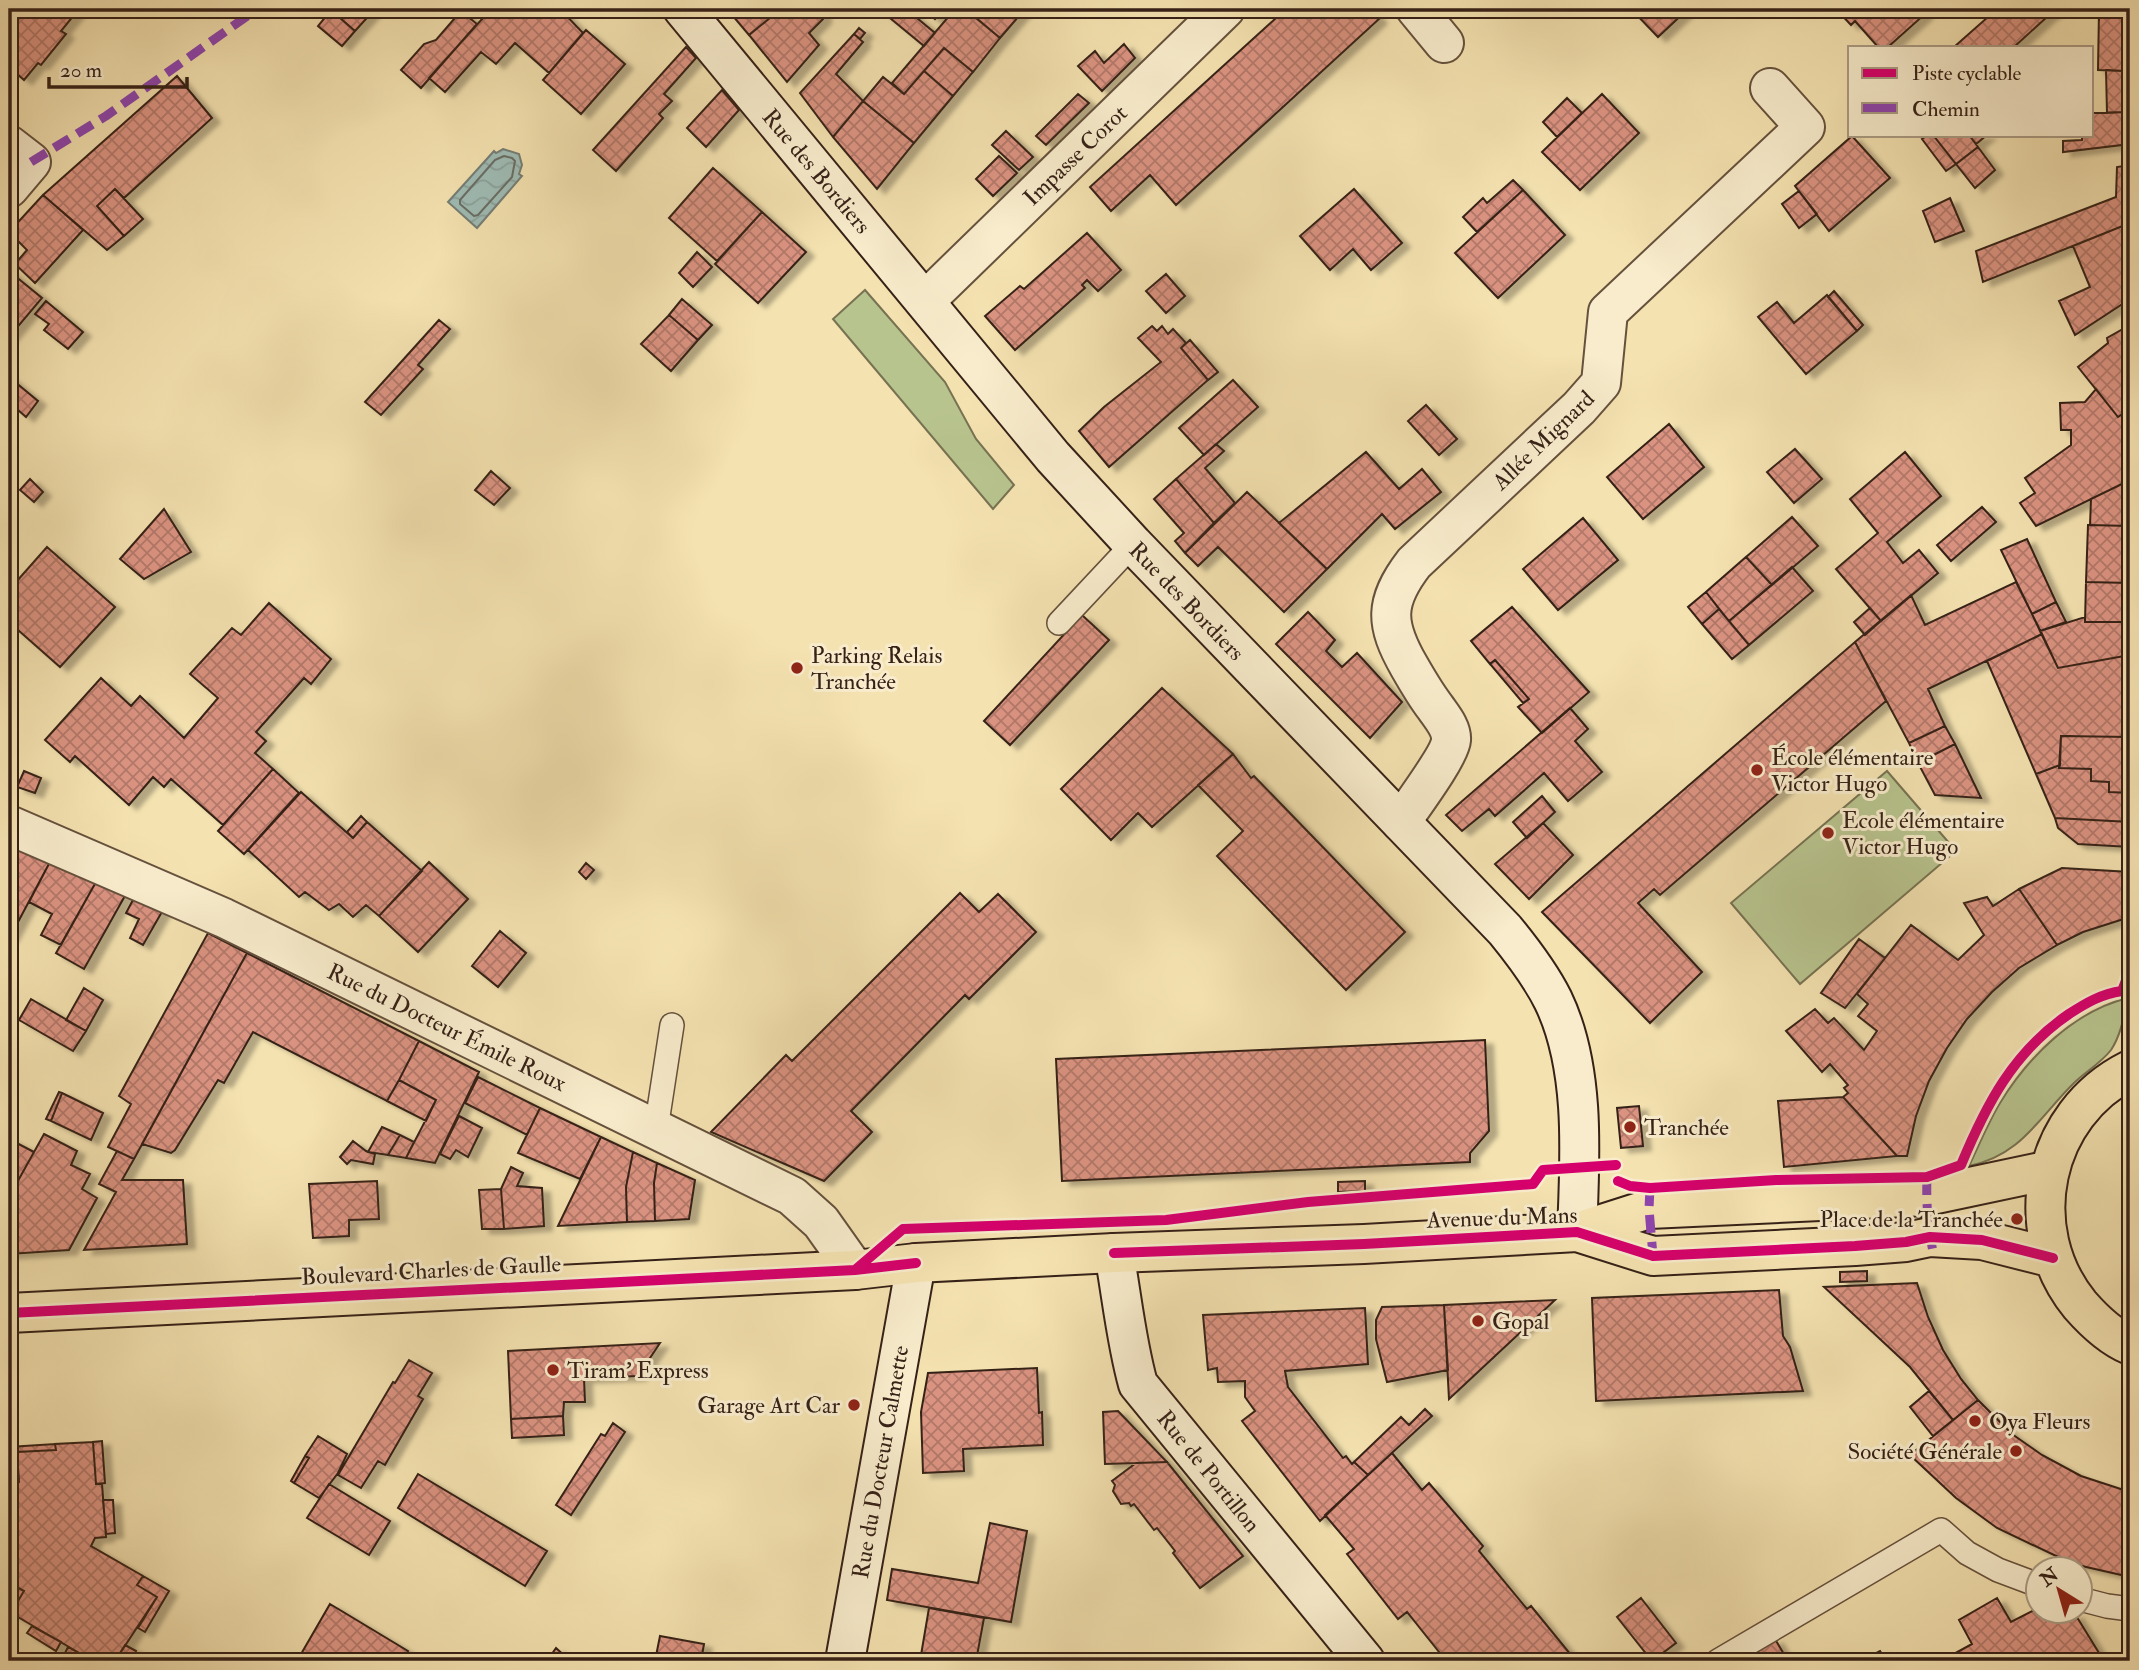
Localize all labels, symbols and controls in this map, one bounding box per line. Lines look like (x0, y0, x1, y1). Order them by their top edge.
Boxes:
scale bar (49, 46, 187, 90)
legend (1848, 46, 2094, 136)
text: 20 m (60, 57, 102, 84)
text: Piste cyclable (1912, 60, 2021, 87)
text: Chemin (1912, 96, 1980, 123)
street label: Impasse Corot (1017, 99, 1134, 213)
street label: Rue des Bordiers (756, 103, 877, 240)
street label: Allée Mignard (1485, 384, 1601, 497)
street label: Rue des Bordiers (1123, 536, 1251, 667)
place label: Parking Relais Tranchée (811, 641, 942, 696)
marker: Parking Relais Tranchée (789, 660, 805, 676)
place label: École élémentaire Victor Hugo (1771, 743, 1934, 798)
marker: École élémentaire Victor Hugo (1749, 762, 1765, 778)
place label: Ecole élémentaire Victor Hugo (1842, 806, 2005, 861)
marker: Ecole élémentaire Victor Hugo (1820, 825, 1836, 841)
street label: Rue du Docteur Émile Roux (323, 957, 571, 1098)
place label: Tranchée (1644, 1113, 1729, 1142)
marker: Tranchée (1622, 1119, 1638, 1135)
street label: Avenue du Mans (1425, 1200, 1578, 1235)
place label: Place de la Tranchée (1820, 1205, 2003, 1234)
marker: Place de la Tranchée (2009, 1211, 2025, 1227)
street label: Boulevard Charles de Gaulle (300, 1249, 562, 1292)
place label: Gopal (1492, 1307, 1549, 1337)
marker: Gopal (1470, 1313, 1486, 1329)
street label: Rue du Docteur Calmette (846, 1343, 915, 1581)
place label: Tiram' Express (567, 1356, 709, 1386)
marker: Tiram' Express (545, 1362, 561, 1378)
place label: Garage Art Car (697, 1391, 840, 1420)
marker: Garage Art Car (846, 1397, 862, 1413)
street label: Rue de Portillon (1150, 1404, 1267, 1538)
place label: Oya Fleurs (1989, 1407, 2090, 1436)
marker: Oya Fleurs (1967, 1413, 1983, 1429)
place label: Société Générale (1847, 1437, 2002, 1466)
marker: Société Générale (2008, 1443, 2024, 1459)
north arrow (2024, 1554, 2094, 1624)
text: N (2035, 1562, 2064, 1593)

